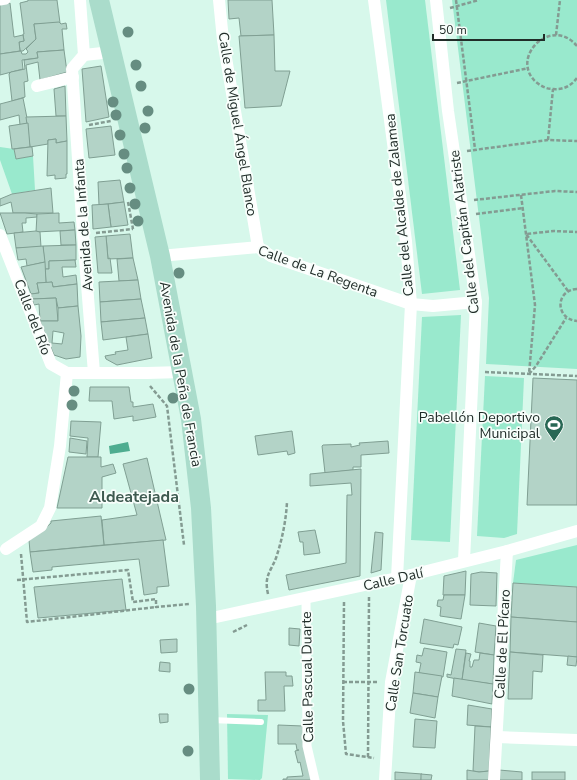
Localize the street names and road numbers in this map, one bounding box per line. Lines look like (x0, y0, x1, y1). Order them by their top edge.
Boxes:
street label: Calle de Miguel Ángel Blanco (214, 31, 261, 218)
street label: Calle del Alcalde de Zalamea (380, 113, 419, 297)
street label: Calle del Capitán Alatriste (445, 149, 484, 315)
street label: Avenida de la Infanta (69, 158, 98, 292)
street label: Calle de La Regenta (255, 241, 380, 302)
street label: Calle del Río (9, 277, 56, 358)
street label: Avenida de la Peña de Francia (155, 280, 206, 468)
street label: Calle Dalí (361, 563, 426, 596)
street label: Calle de El Pícaro (490, 589, 515, 699)
street label: Calle San Torcuato (381, 593, 418, 713)
street label: Calle Pascual Duarte (297, 611, 318, 743)

